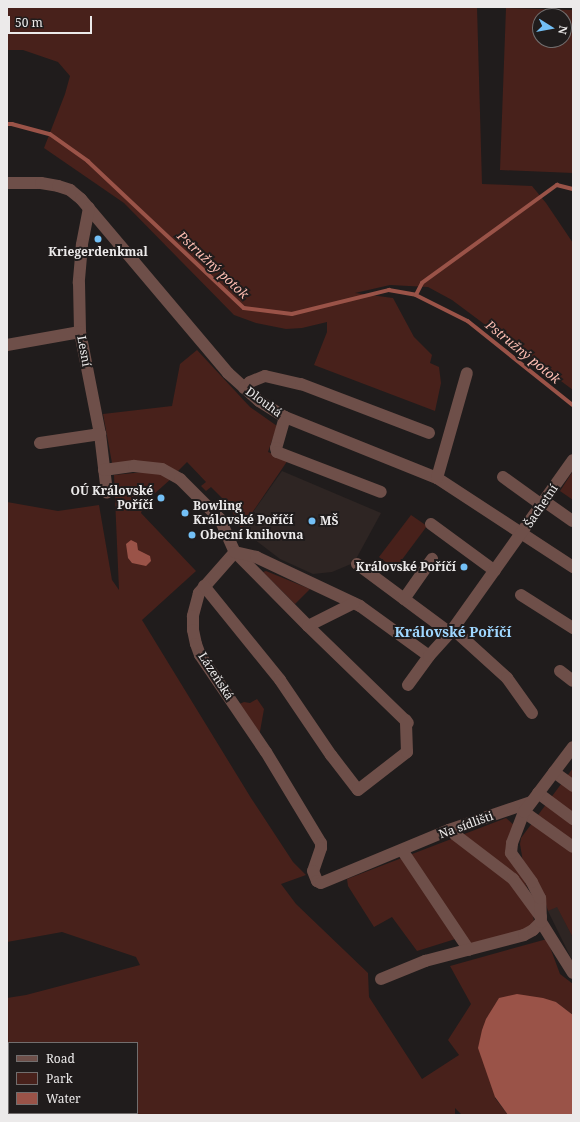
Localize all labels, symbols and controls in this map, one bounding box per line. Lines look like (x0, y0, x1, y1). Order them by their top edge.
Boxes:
scale bar (10, 8, 94, 34)
north arrow (532, 8, 572, 48)
text: 50 m (15, 14, 43, 31)
text: N (555, 24, 571, 36)
water label: Pstružný potok (174, 228, 252, 302)
marker: Kriegerdenkmal (93, 234, 103, 244)
place label: Kriegerdenkmal (48, 245, 148, 259)
water label: Pstružný potok (482, 317, 564, 387)
street label: Lesní (74, 335, 94, 367)
street label: Dlouhá (243, 384, 285, 420)
street label: Šachetní (521, 482, 561, 530)
place label: OÚ Královské Poříčí (71, 484, 153, 512)
marker: OÚ Královské Poříčí (156, 493, 166, 503)
place label: Bowling Královské Poříčí (193, 499, 293, 527)
marker: Bowling Královské Poříčí (180, 508, 190, 518)
place label: MŠ (320, 514, 338, 528)
marker: MŠ (307, 516, 317, 526)
place label: Obecní knihovna (200, 528, 303, 542)
marker: Obecní knihovna (187, 530, 197, 540)
place label: Královské Poříčí (356, 560, 456, 574)
marker: Královské Poříčí (459, 562, 469, 572)
district label: Královské Poříčí (395, 624, 511, 640)
street label: Lázeňská (195, 650, 237, 702)
street label: Na sídlišti (437, 809, 495, 841)
legend (8, 1042, 138, 1114)
text: Road (46, 1050, 75, 1067)
text: Park (46, 1070, 73, 1087)
text: Water (46, 1090, 81, 1107)

